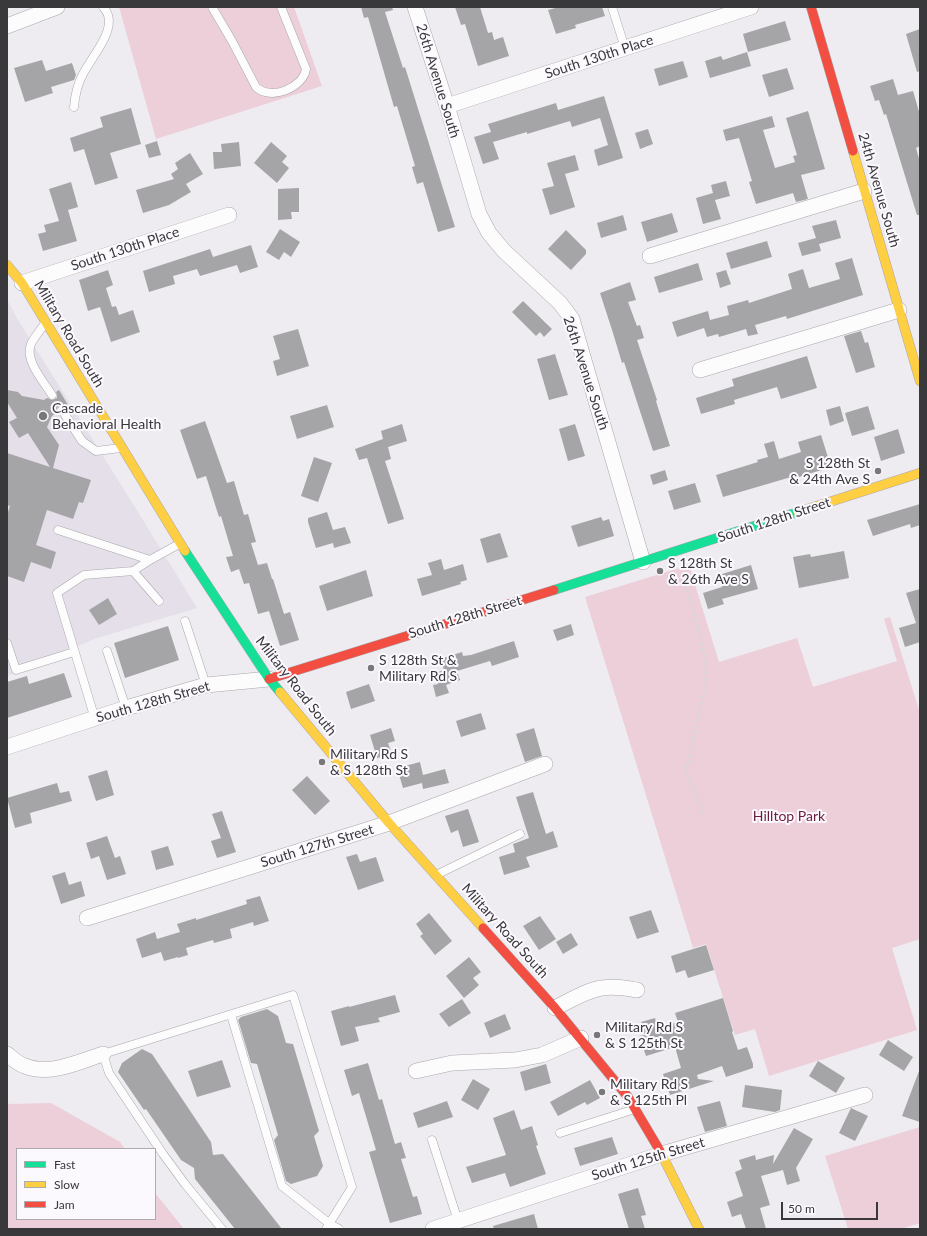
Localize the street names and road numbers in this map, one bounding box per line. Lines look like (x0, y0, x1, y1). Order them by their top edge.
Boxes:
street label: 26th Avenue South (413, 22, 463, 140)
street label: South 130th Place (543, 32, 655, 82)
street label: 24th Avenue South (855, 131, 903, 249)
street label: South 130th Place (69, 224, 181, 274)
street label: Military Road South (30, 278, 108, 390)
street label: 26th Avenue South (560, 314, 612, 432)
street label: South 128th Street (716, 494, 832, 546)
street label: South 128th Street (406, 592, 524, 642)
street label: Military Road South (252, 633, 340, 739)
street label: South 128th Street (94, 678, 212, 726)
street label: South 127th Street (258, 821, 376, 871)
street label: Military Road South (458, 880, 552, 982)
street label: South 125th Street (589, 1134, 707, 1184)

